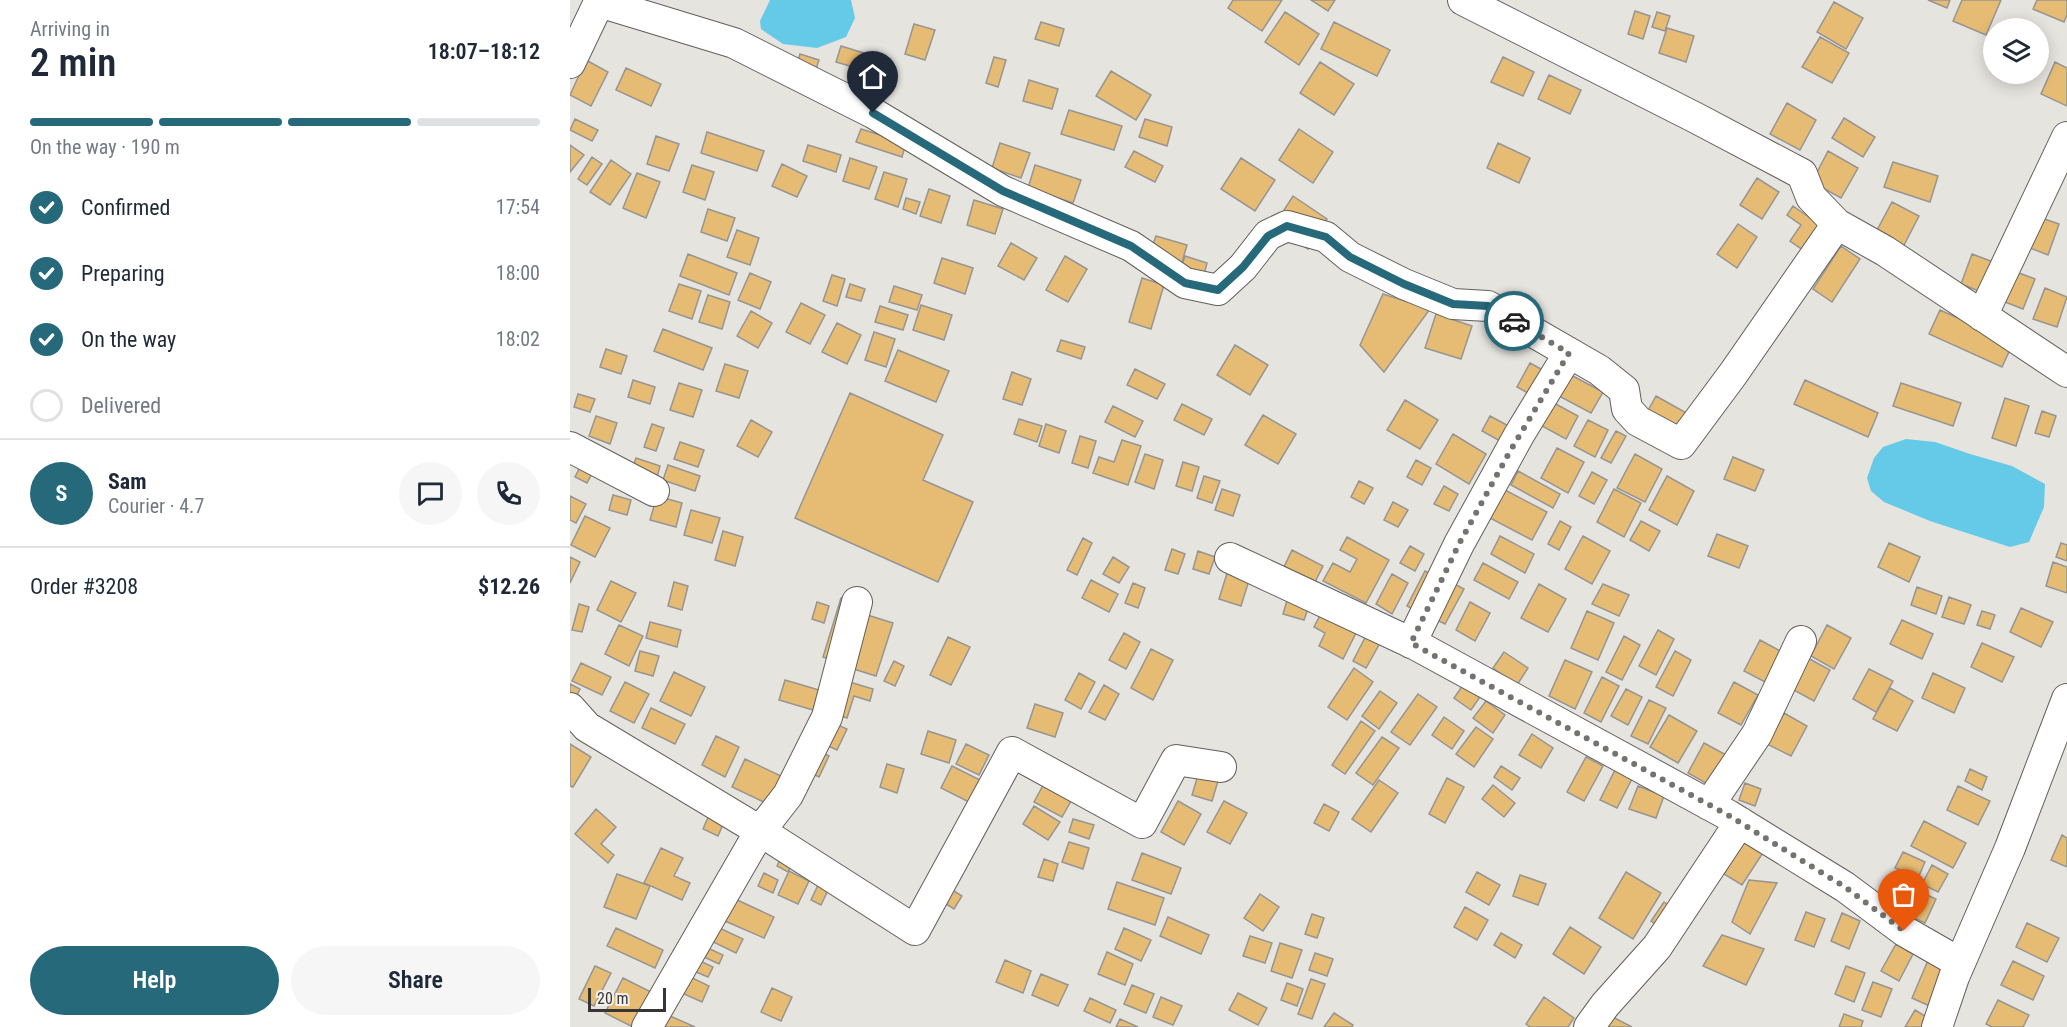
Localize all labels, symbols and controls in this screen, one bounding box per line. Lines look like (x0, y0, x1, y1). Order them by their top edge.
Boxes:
text: Arriving in (30, 17, 110, 41)
map controls (1983, 18, 2049, 84)
button: layers (1983, 18, 2049, 84)
text: 18:07–18:12 (428, 39, 540, 64)
text: 2 min (30, 40, 116, 86)
pin (847, 51, 898, 113)
icon: home (856, 60, 889, 93)
text: On the way · 190 m (30, 135, 180, 159)
icon: check (30, 191, 63, 224)
text: Confirmed (81, 195, 170, 220)
text: 17:54 (496, 195, 540, 219)
icon: check (30, 257, 63, 290)
text: Preparing (81, 261, 165, 286)
text: 18:00 (496, 261, 540, 285)
courier (1484, 291, 1544, 351)
icon: car (1498, 305, 1531, 338)
icon: check (30, 323, 63, 356)
text: On the way (81, 327, 176, 352)
text: 18:02 (496, 327, 540, 351)
text: Delivered (81, 393, 161, 418)
button: chat (399, 462, 462, 525)
button: phone (477, 462, 540, 525)
text: Sam (108, 469, 147, 494)
text: S (56, 481, 67, 506)
text: Courier · 4.7 (108, 494, 204, 518)
text: Order #3208 (30, 574, 138, 599)
text: $12.26 (478, 574, 540, 599)
pin (1878, 869, 1929, 931)
icon: bag (1887, 878, 1920, 911)
button: Help (30, 946, 279, 1015)
button: Share (291, 946, 540, 1015)
scale bar (588, 985, 666, 1012)
text: 20 m (597, 989, 629, 1008)

